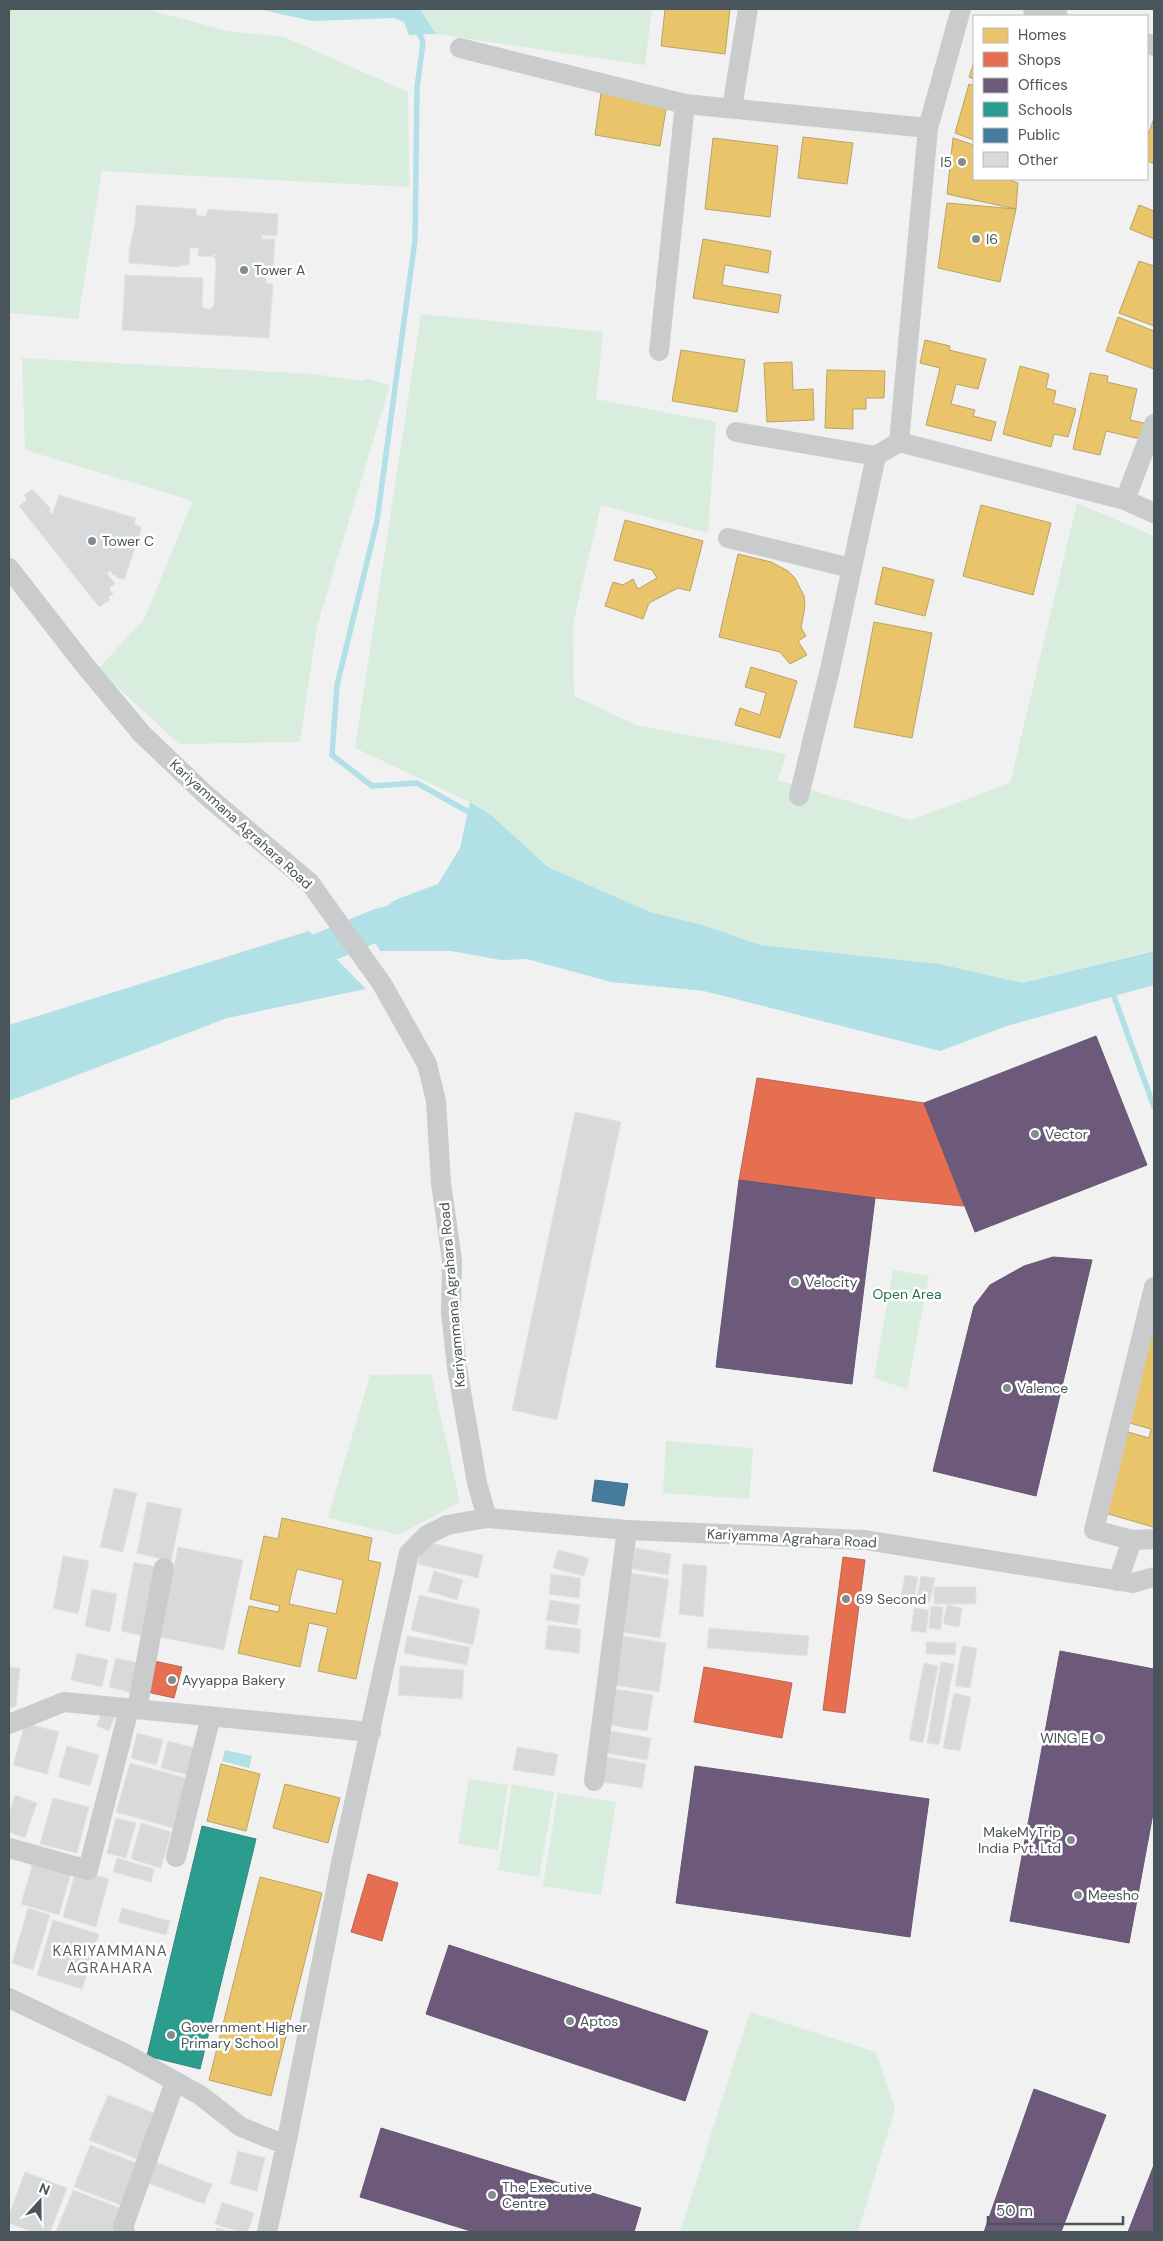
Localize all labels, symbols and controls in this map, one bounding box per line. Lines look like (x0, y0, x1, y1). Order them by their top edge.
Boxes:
legend (973, 15, 1148, 180)
text: Homes (1018, 25, 1067, 45)
text: Shops (1018, 50, 1061, 70)
text: Offices (1018, 75, 1068, 95)
text: Schools (1018, 100, 1073, 120)
text: Public (1018, 125, 1060, 145)
text: Other (1018, 150, 1059, 170)
place label: I5 (940, 153, 952, 171)
marker: I5 (956, 156, 968, 168)
place label: I6 (986, 230, 998, 248)
marker: I6 (970, 233, 982, 245)
place label: Tower A (254, 261, 305, 279)
marker: Tower A (238, 264, 250, 276)
place label: Tower C (102, 532, 154, 550)
marker: Tower C (86, 535, 98, 547)
street label: Kariyammana Agrahara Road (166, 755, 316, 893)
place label: Vector (1045, 1125, 1088, 1143)
marker: Vector (1029, 1128, 1041, 1140)
street label: Kariyammana Agrahara Road (435, 1202, 469, 1388)
place label: Velocity (805, 1273, 858, 1291)
marker: Velocity (789, 1276, 801, 1288)
park label: Open Area (872, 1285, 942, 1303)
place label: Valence (1017, 1379, 1068, 1397)
marker: Valence (1001, 1382, 1013, 1394)
street label: Kariyamma Agrahara Road (707, 1525, 877, 1551)
place label: 69 Second (856, 1590, 926, 1608)
marker: 69 Second (840, 1593, 852, 1605)
place label: Ayyappa Bakery (182, 1671, 286, 1689)
marker: Ayyappa Bakery (166, 1674, 178, 1686)
place label: WING E (1040, 1729, 1089, 1747)
marker: WING E (1093, 1732, 1105, 1744)
place label: MakeMyTrip India Pvt. Ltd (978, 1823, 1061, 1857)
marker: MakeMyTrip India Pvt. Ltd (1065, 1834, 1077, 1846)
place label: Meesho (1088, 1886, 1139, 1904)
marker: Meesho (1072, 1889, 1084, 1901)
district label: KARIYAMMANA AGRAHARA (52, 1941, 168, 1978)
place label: Aptos (580, 2012, 618, 2030)
marker: Aptos (564, 2015, 576, 2027)
place label: Government Higher Primary School (181, 2018, 307, 2052)
marker: Government Higher Primary School (165, 2029, 177, 2041)
north arrow (15, 2176, 65, 2226)
place label: The Executive Centre (502, 2178, 592, 2212)
text: N (37, 2179, 53, 2199)
marker: The Executive Centre (486, 2189, 498, 2201)
scale bar (988, 2194, 1123, 2226)
text: 50 m (996, 2201, 1033, 2221)

